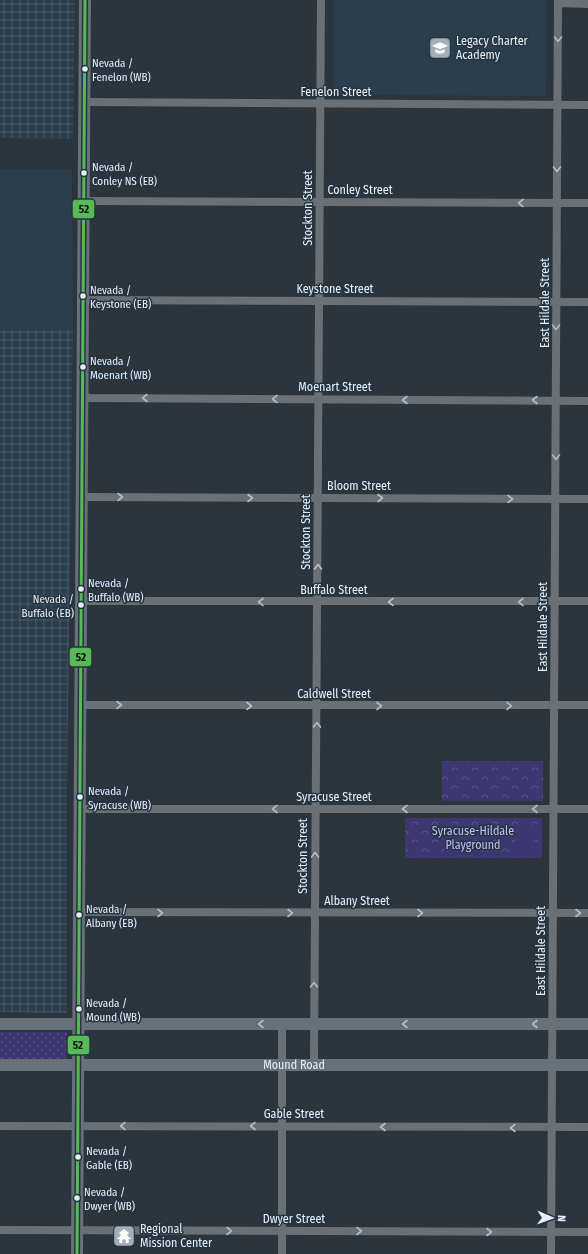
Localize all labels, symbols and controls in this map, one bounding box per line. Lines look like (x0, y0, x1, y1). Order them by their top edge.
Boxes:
place label: Legacy Charter Academy (456, 34, 529, 62)
school or university icon: Legacy Charter Academy (427, 35, 453, 61)
one-way arrow (554, 36, 562, 42)
place label: Nevada / Fenelon (WB) (92, 57, 151, 84)
marker: Nevada / Fenelon (WB) (80, 64, 90, 74)
street label: Fenelon Street (300, 85, 372, 99)
place label: Nevada / Conley NS (EB) (92, 161, 157, 188)
one-way arrow (553, 166, 561, 172)
marker: Nevada / Conley NS (EB) (79, 168, 89, 178)
street label: Stockton Street (301, 170, 315, 246)
street label: Conley Street (327, 183, 393, 197)
line badge: 52 (72, 199, 95, 219)
one-way arrow (518, 199, 524, 207)
text: 52 (79, 203, 89, 216)
street label: East Hildale Street (538, 258, 552, 348)
street label: Keystone Street (296, 282, 374, 296)
place label: Nevada / Keystone (EB) (90, 284, 151, 311)
marker: Nevada / Keystone (EB) (78, 291, 88, 301)
one-way arrow (552, 324, 560, 330)
place label: Nevada / Moenart (WB) (90, 355, 151, 382)
marker: Nevada / Moenart (WB) (78, 362, 88, 372)
street label: Moenart Street (298, 380, 372, 394)
one-way arrow (142, 394, 148, 402)
one-way arrow (272, 395, 278, 403)
one-way arrow (402, 396, 408, 404)
one-way arrow (532, 396, 538, 404)
one-way arrow (552, 454, 560, 460)
street label: Bloom Street (327, 479, 391, 493)
one-way arrow (117, 493, 123, 501)
one-way arrow (247, 494, 253, 502)
street label: Stockton Street (299, 494, 313, 570)
one-way arrow (377, 494, 383, 502)
one-way arrow (507, 495, 513, 503)
one-way arrow (314, 564, 322, 570)
place label: Nevada / Buffalo (WB) (88, 577, 144, 604)
street label: East Hildale Street (536, 582, 550, 672)
street label: Buffalo Street (300, 583, 368, 597)
marker: Nevada / Buffalo (WB) (76, 584, 86, 594)
place label: Nevada / Buffalo (EB) (22, 593, 74, 620)
one-way arrow (258, 598, 264, 606)
one-way arrow (388, 598, 394, 606)
one-way arrow (518, 598, 524, 606)
marker: Nevada / Buffalo (EB) (76, 600, 86, 610)
line badge: 52 (69, 647, 92, 667)
text: 52 (76, 651, 86, 664)
street label: Caldwell Street (297, 687, 371, 701)
one-way arrow (116, 701, 122, 709)
one-way arrow (246, 701, 252, 710)
one-way arrow (376, 702, 382, 710)
one-way arrow (506, 702, 512, 710)
one-way arrow (312, 722, 321, 728)
place label: Nevada / Syracuse (WB) (88, 785, 151, 812)
street label: Syracuse Street (296, 790, 372, 804)
marker: Nevada / Syracuse (WB) (75, 792, 85, 802)
one-way arrow (272, 805, 278, 813)
one-way arrow (402, 805, 408, 813)
one-way arrow (532, 805, 538, 813)
street label: Stockton Street (296, 818, 310, 894)
park label: Syracuse-Hildale Playground (432, 824, 514, 852)
one-way arrow (311, 852, 319, 858)
street label: Albany Street (324, 894, 390, 908)
place label: Nevada / Albany (EB) (86, 903, 137, 930)
street label: East Hildale Street (534, 906, 548, 996)
one-way arrow (157, 909, 163, 917)
one-way arrow (287, 909, 293, 917)
one-way arrow (417, 909, 423, 917)
one-way arrow (575, 909, 581, 917)
marker: Nevada / Albany (EB) (74, 910, 84, 920)
one-way arrow (310, 982, 318, 988)
place label: Nevada / Mound (WB) (86, 997, 140, 1024)
marker: Nevada / Mound (WB) (74, 1004, 84, 1014)
one-way arrow (258, 1020, 264, 1028)
one-way arrow (402, 1020, 408, 1028)
one-way arrow (532, 1020, 538, 1028)
line badge: 52 (67, 1035, 90, 1055)
text: 52 (73, 1039, 83, 1052)
street label: Mound Road (263, 1058, 325, 1072)
street label: Gable Street (264, 1107, 324, 1121)
one-way arrow (120, 1122, 126, 1130)
one-way arrow (250, 1122, 256, 1130)
one-way arrow (380, 1123, 386, 1131)
one-way arrow (510, 1124, 516, 1132)
place label: Nevada / Gable (EB) (86, 1145, 132, 1172)
marker: Nevada / Gable (EB) (73, 1152, 83, 1162)
place label: Nevada / Dwyer (WB) (84, 1186, 135, 1213)
marker: Nevada / Dwyer (WB) (72, 1193, 82, 1203)
north arrow (532, 1198, 572, 1238)
street label: Dwyer Street (263, 1212, 325, 1226)
text: N (555, 1215, 568, 1222)
place label: Regional Mission Center (140, 1222, 213, 1250)
temple icon: Regional Mission Center (111, 1223, 137, 1249)
one-way arrow (226, 1227, 232, 1235)
one-way arrow (356, 1227, 362, 1235)
one-way arrow (486, 1228, 492, 1236)

